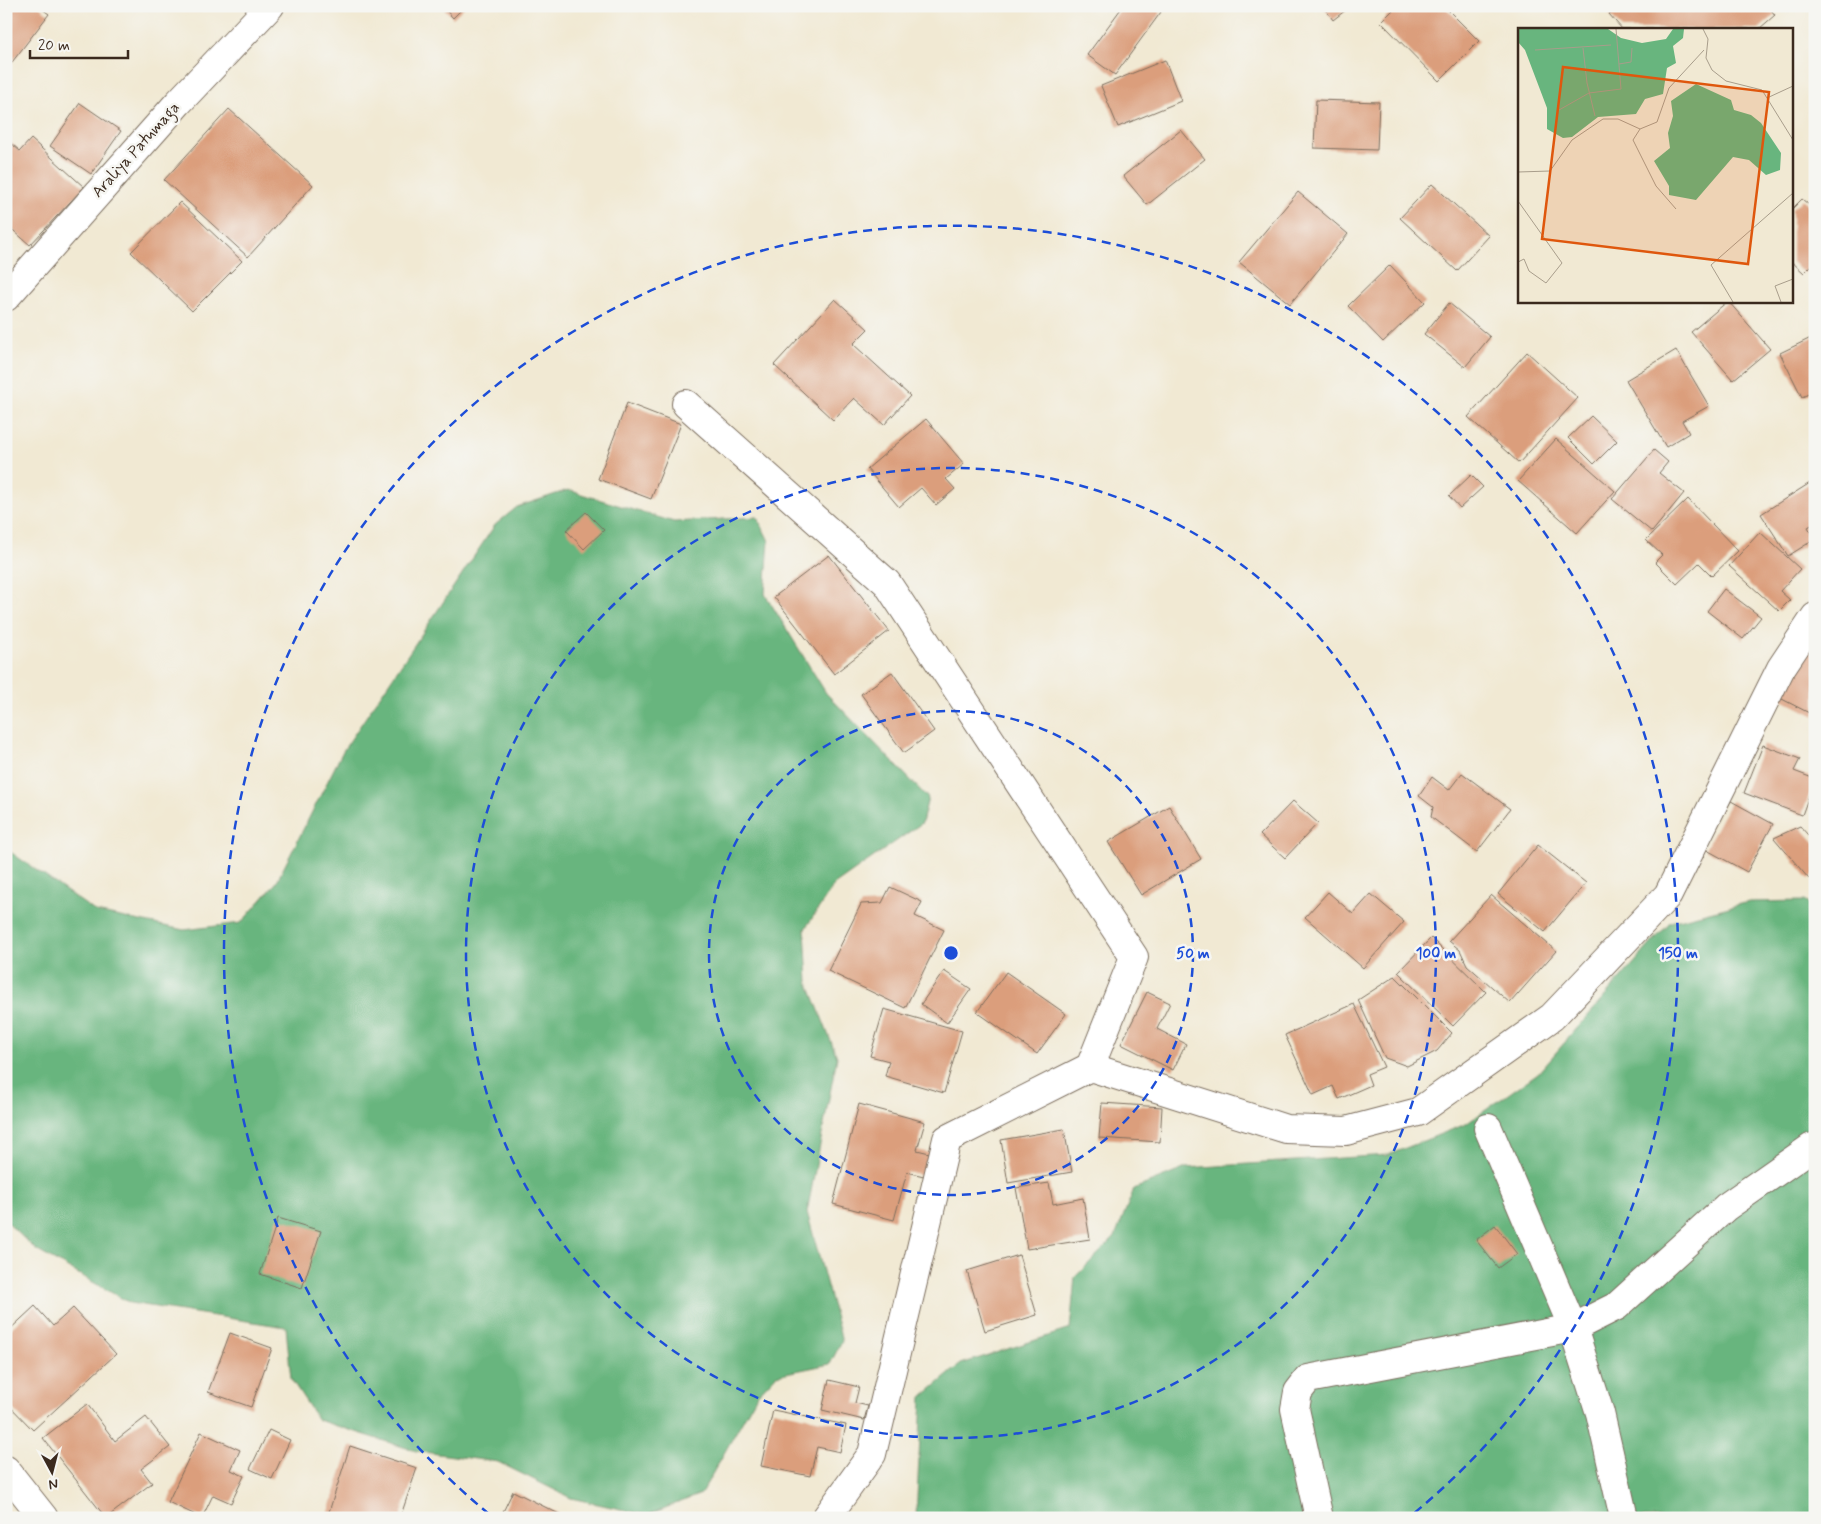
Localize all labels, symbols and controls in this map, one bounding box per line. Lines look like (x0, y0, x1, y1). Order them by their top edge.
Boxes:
scale bar (30, 28, 128, 60)
inset map (1518, 28, 1794, 302)
text: 20 m (38, 36, 70, 56)
street label: Araliya Patumaga (87, 97, 185, 203)
centre of rings (942, 944, 960, 962)
text: 50 m (1176, 944, 1210, 964)
text: 100 m (1416, 944, 1456, 964)
text: 150 m (1658, 944, 1698, 964)
north arrow (28, 1446, 78, 1496)
text: N (48, 1474, 59, 1493)

